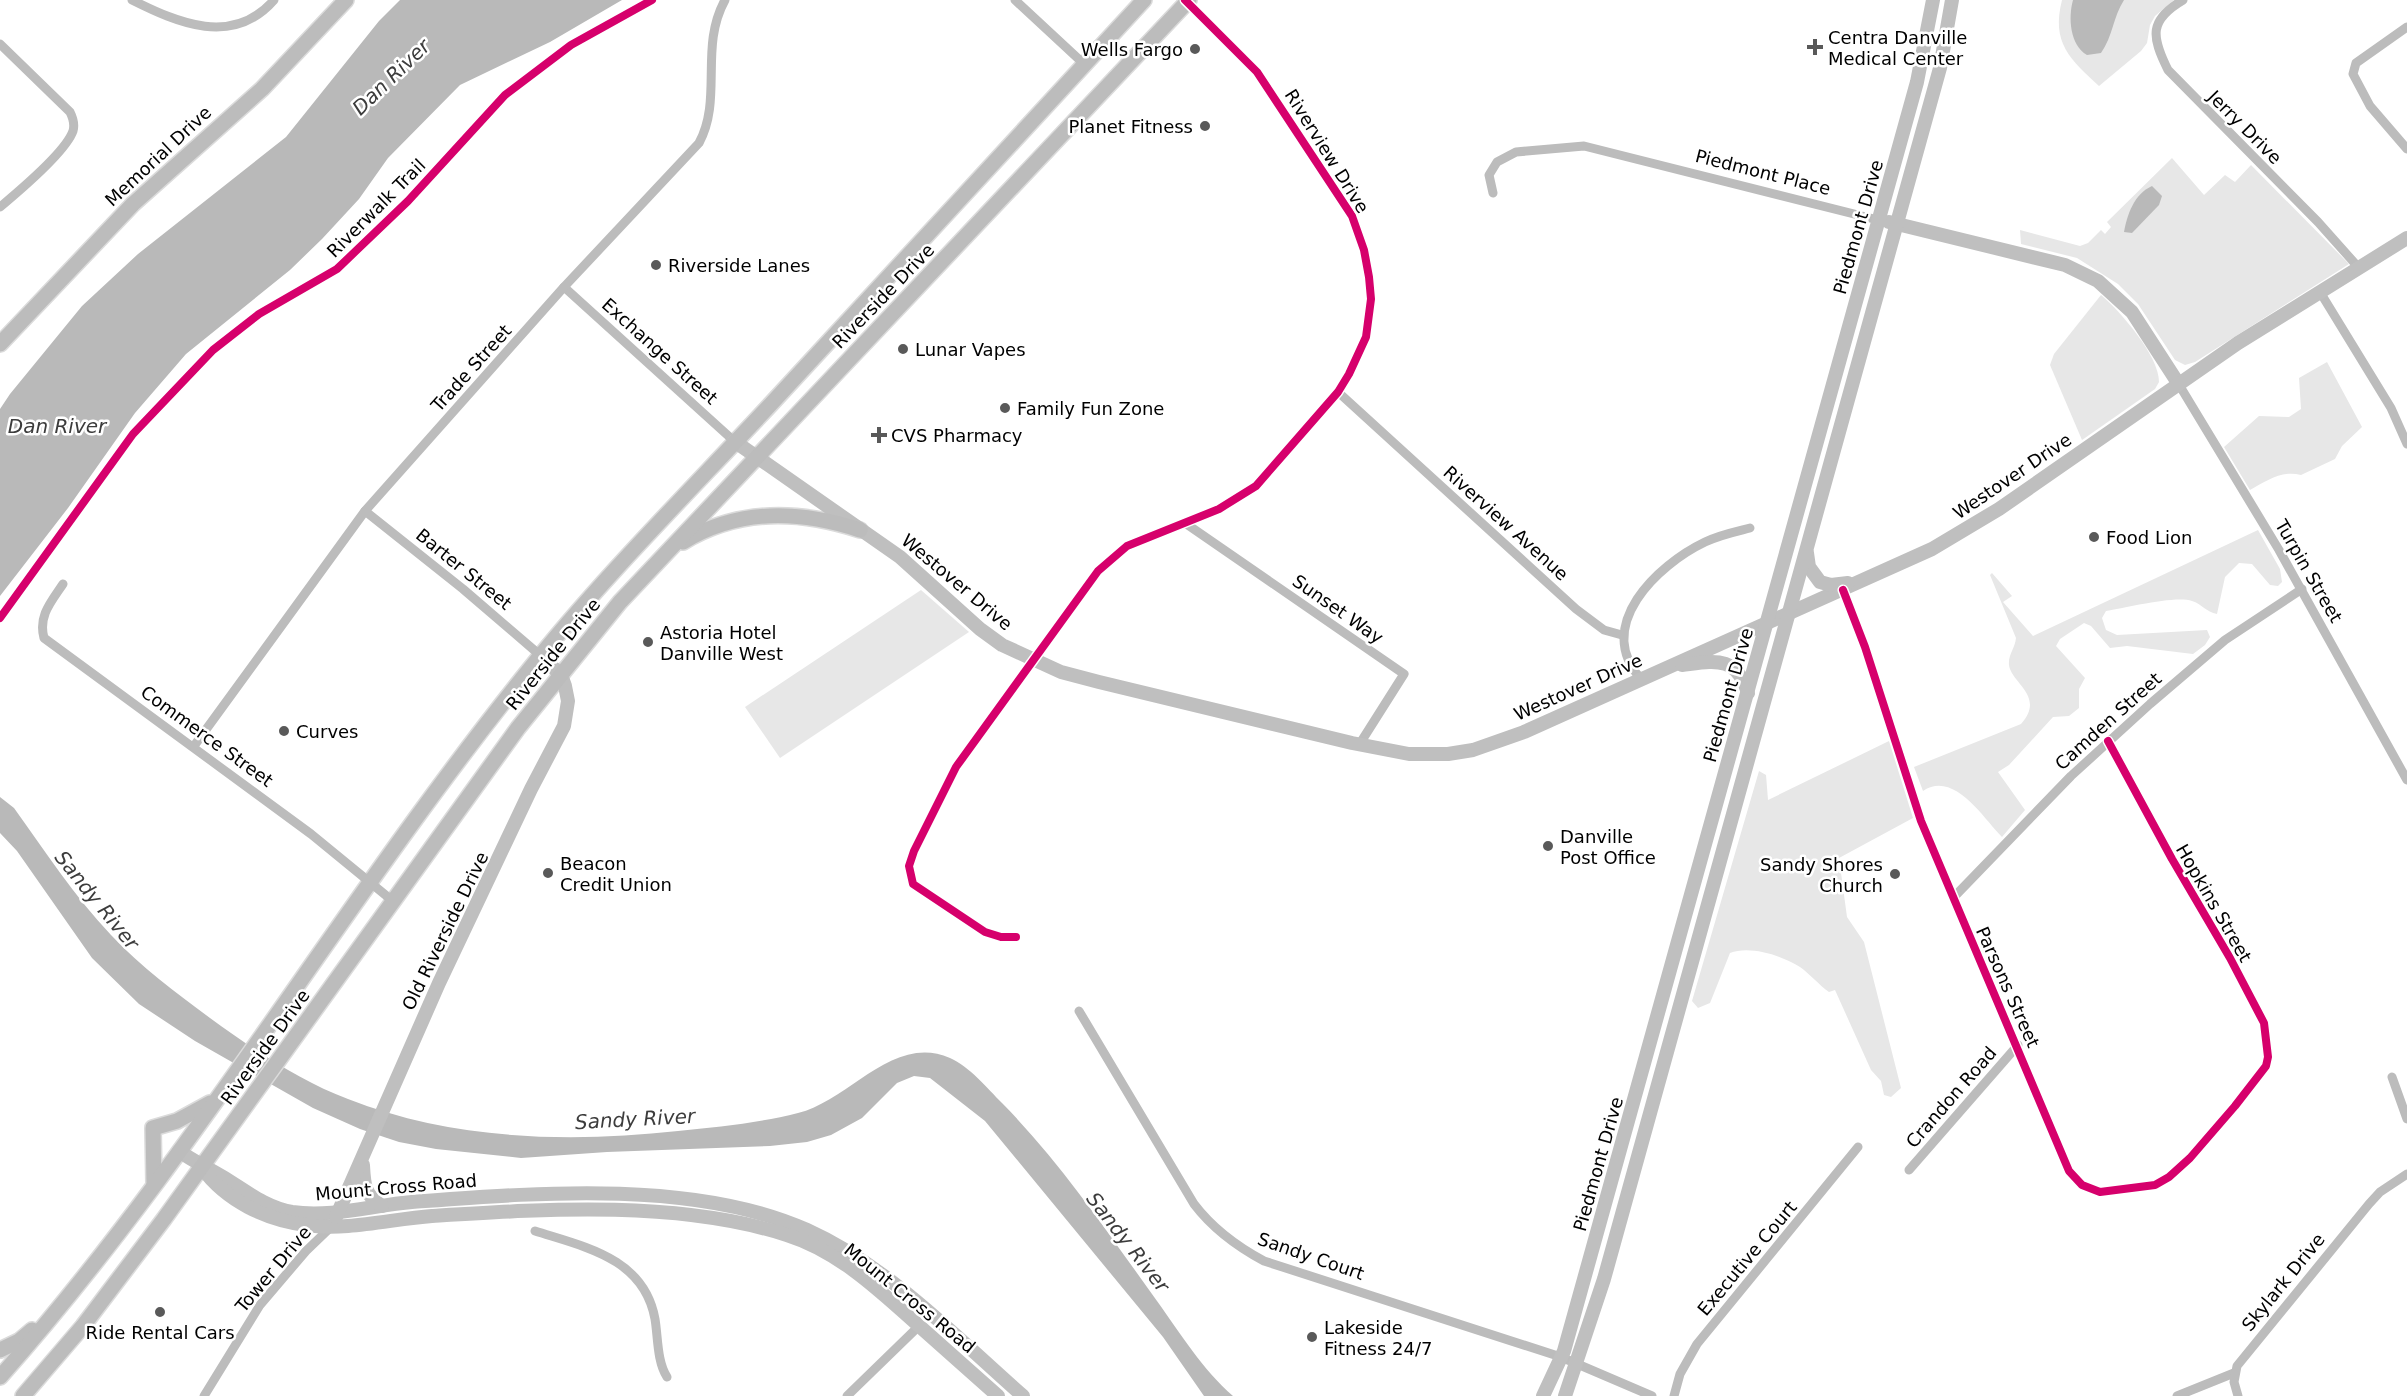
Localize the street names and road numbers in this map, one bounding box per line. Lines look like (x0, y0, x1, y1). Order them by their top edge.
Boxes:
street label: Riverview Drive (1281, 85, 1373, 217)
street label: Jerry Drive (2203, 85, 2286, 168)
street label: Memorial Drive (101, 102, 215, 210)
street label: Piedmont Place (1693, 145, 1833, 199)
street label: Riverwalk Trail (322, 154, 430, 262)
street label: Piedmont Drive (1829, 157, 1887, 297)
street label: Riverside Drive (828, 239, 938, 353)
street label: Exchange Street (598, 294, 722, 408)
street label: Trade Street (426, 320, 516, 417)
street label: Westover Drive (1949, 429, 2075, 523)
street label: Riverview Avenue (1439, 461, 1573, 585)
street label: Turpin Street (2271, 515, 2347, 626)
street label: Barter Street (412, 524, 516, 614)
street label: Westover Drive (897, 530, 1017, 634)
street label: Sunset Way (1289, 570, 1388, 648)
street label: Riverside Drive (502, 594, 604, 714)
street label: Piedmont Drive (1699, 625, 1757, 765)
street label: Westover Drive (1511, 649, 1645, 725)
street label: Camden Street (2051, 668, 2165, 774)
street label: Commerce Street (137, 681, 277, 791)
street label: Hopkins Street (2172, 840, 2256, 966)
street label: Old Riverside Drive (398, 848, 492, 1014)
street label: Parsons Street (1972, 923, 2044, 1051)
street label: Riverside Drive (216, 985, 314, 1109)
street label: Crandon Road (1901, 1042, 2001, 1152)
street label: Piedmont Drive (1569, 1094, 1627, 1234)
street label: Mount Cross Road (314, 1169, 478, 1205)
street label: Executive Court (1693, 1197, 1801, 1319)
street label: Tower Drive (230, 1222, 315, 1317)
street label: Sandy Court (1255, 1228, 1367, 1284)
street label: Skylark Drive (2237, 1229, 2329, 1335)
street label: Mount Cross Road (840, 1239, 980, 1357)

